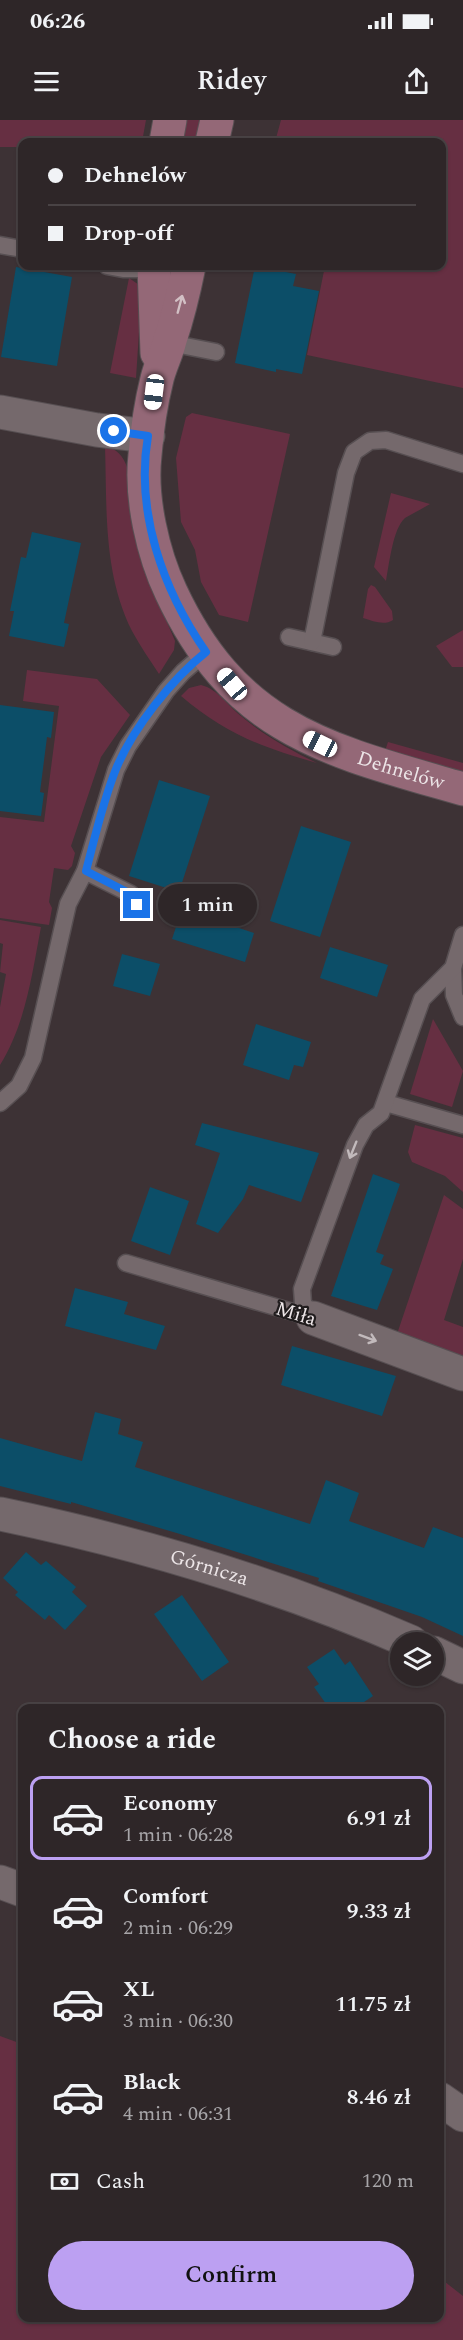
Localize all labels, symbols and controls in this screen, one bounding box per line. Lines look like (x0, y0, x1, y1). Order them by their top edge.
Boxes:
text: 06:26 (30, 5, 85, 38)
text: Ridey (197, 60, 266, 102)
icon: menu (30, 65, 63, 98)
icon: share (400, 65, 433, 98)
text: Dehnelów (84, 159, 186, 192)
text: Drop-off (84, 217, 173, 250)
one-way arrow (175, 295, 186, 314)
car (143, 373, 165, 411)
route start (100, 417, 127, 444)
car (214, 664, 250, 704)
car (300, 728, 340, 760)
street label: Dehnelów (353, 743, 449, 798)
callout: 1 min (158, 884, 257, 926)
text: 1 min (182, 890, 233, 920)
route end (123, 891, 150, 918)
one-way arrow (347, 1140, 358, 1158)
street label: Miła (272, 1294, 320, 1334)
one-way arrow (358, 1334, 377, 1345)
street label: Górnicza (166, 1542, 253, 1594)
map controls (390, 1632, 444, 1686)
button: layers (390, 1632, 444, 1686)
text: Choose a ride (48, 1719, 216, 1761)
text: Economy (123, 1787, 216, 1820)
icon: car (51, 1791, 105, 1845)
text: 6.91 zł (347, 1802, 411, 1835)
text: 1 min · 06:28 (123, 1820, 233, 1850)
text: Comfort (123, 1880, 208, 1913)
icon: car (51, 1884, 105, 1938)
text: 9.33 zł (347, 1895, 411, 1928)
text: 2 min · 06:29 (123, 1913, 233, 1943)
text: XL (123, 1973, 154, 2006)
icon: car (51, 1977, 105, 2031)
text: 11.75 zł (335, 1988, 411, 2021)
text: 3 min · 06:30 (123, 2006, 233, 2036)
text: Black (123, 2066, 181, 2099)
icon: car (51, 2070, 105, 2124)
text: 8.46 zł (347, 2081, 411, 2114)
text: 4 min · 06:31 (123, 2099, 233, 2129)
icon: cash (48, 2165, 81, 2198)
text: Cash (96, 2165, 145, 2198)
text: 120 m (362, 2166, 414, 2196)
button: Confirm (48, 2241, 414, 2310)

